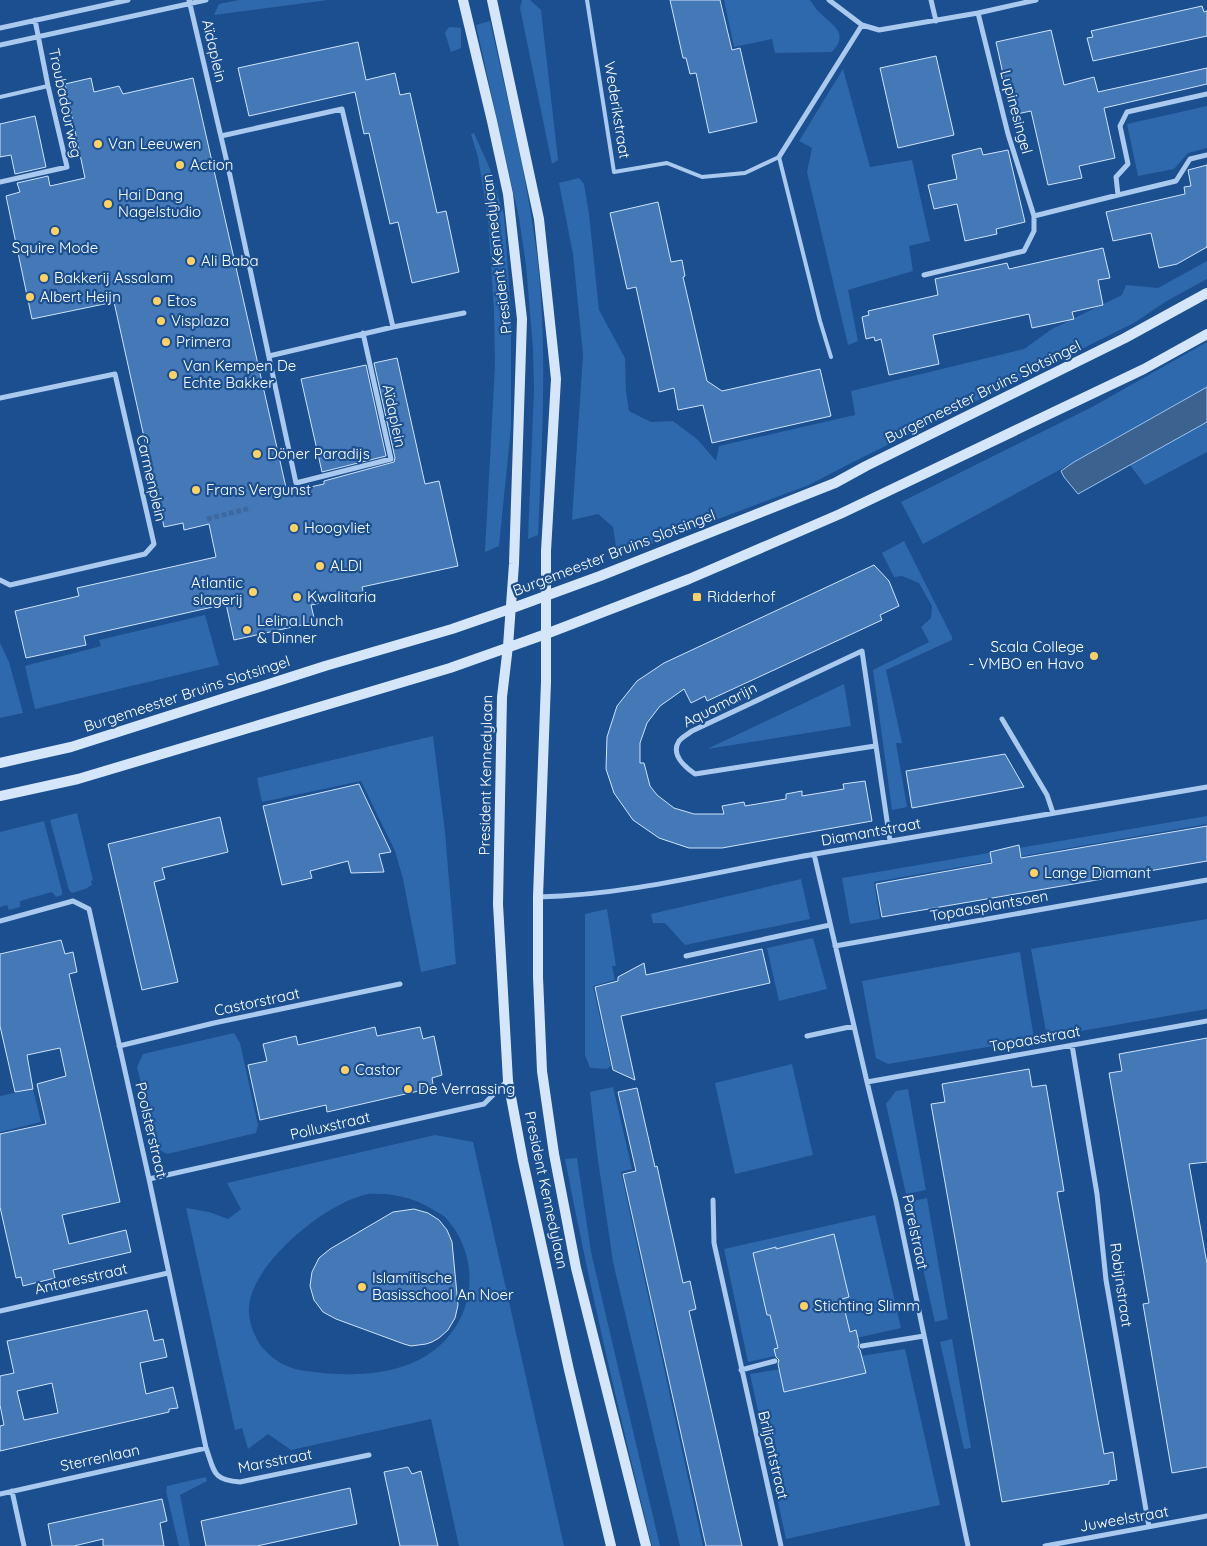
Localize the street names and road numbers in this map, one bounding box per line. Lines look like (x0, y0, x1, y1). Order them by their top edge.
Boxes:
street label: Aïdaplein (198, 18, 231, 84)
street label: Troubadourweg (45, 46, 86, 159)
street label: Wederikstraat (600, 60, 635, 160)
street label: Lupinesingel (996, 68, 1037, 156)
street label: President Kennedylaan (477, 173, 516, 335)
street label: Burgemeester Bruins Slotsingel (882, 336, 1084, 447)
street label: Aïdaplein (379, 383, 410, 449)
street label: Carmenplein (132, 433, 171, 523)
street label: Burgemeester Bruins Slotsingel (510, 505, 718, 600)
street label: Burgemeester Bruins Slotsingel (81, 651, 292, 736)
street label: Aquamarijn (679, 678, 760, 731)
street label: President Kennedylaan (475, 694, 496, 855)
street label: Diamantstraat (820, 813, 922, 850)
street label: Topaasplantsoen (928, 886, 1050, 925)
street label: Castorstraat (212, 983, 301, 1020)
street label: Topaasstraat (988, 1021, 1082, 1056)
street label: Poolsterstraat (131, 1080, 172, 1180)
street label: Polluxstraat (288, 1107, 372, 1144)
street label: President Kennedylaan (520, 1109, 572, 1270)
street label: Parelstraat (898, 1193, 933, 1271)
street label: Robijnstraat (1106, 1241, 1137, 1328)
street label: Antaresstraat (33, 1259, 129, 1298)
street label: Briljantstraat (754, 1409, 793, 1501)
street label: Sterrenlaan (58, 1440, 141, 1475)
street label: Marsstraat (236, 1444, 314, 1477)
street label: Juweelstraat (1078, 1501, 1170, 1536)

